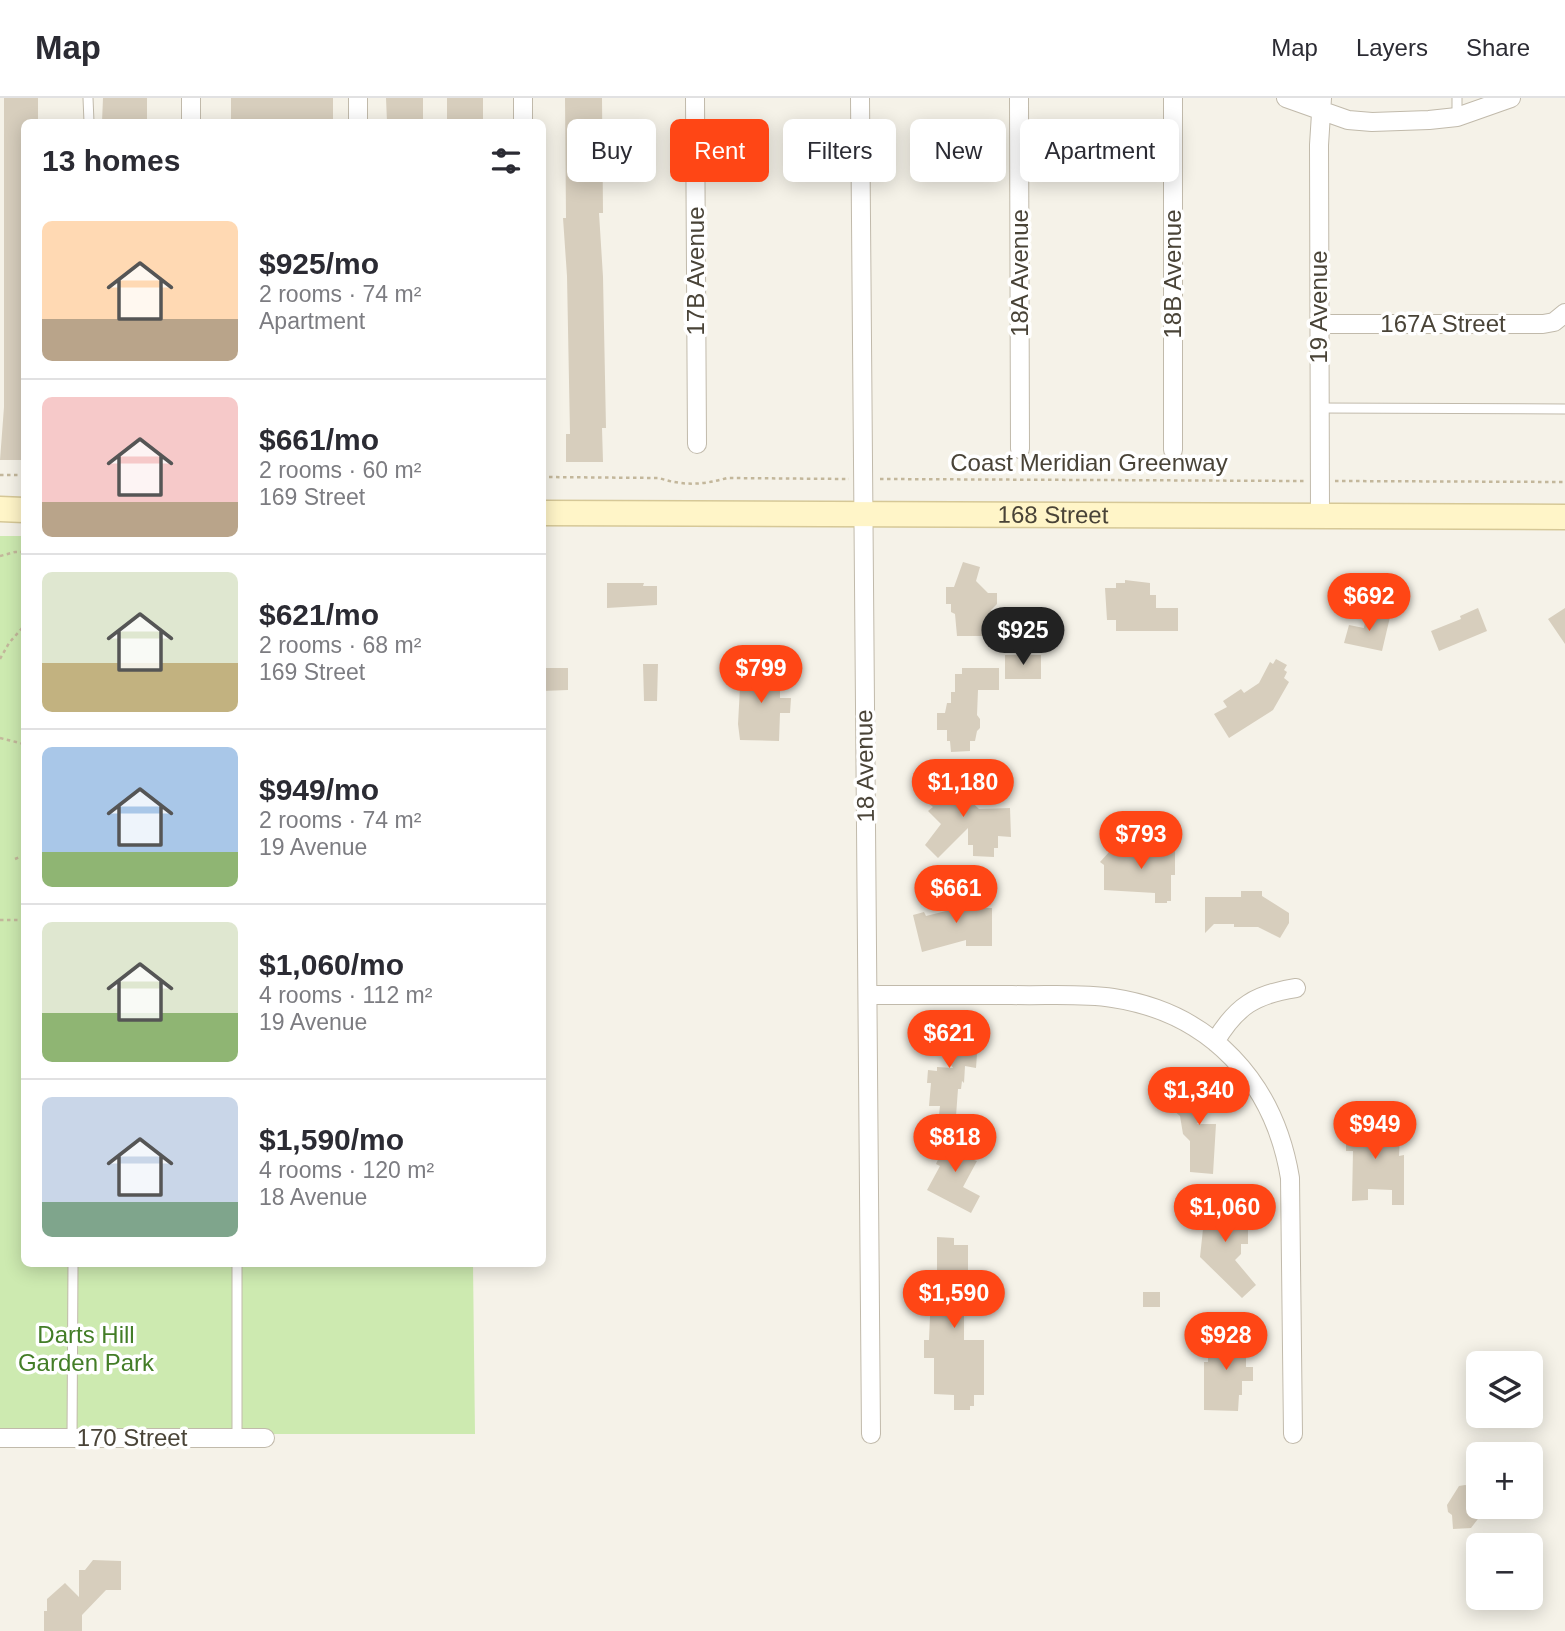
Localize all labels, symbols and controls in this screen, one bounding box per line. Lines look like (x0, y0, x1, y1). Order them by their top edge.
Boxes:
text: Map (35, 29, 101, 66)
text: Map (1271, 34, 1318, 61)
text: Layers (1356, 34, 1428, 61)
text: Share (1466, 34, 1530, 61)
chip: Buy (567, 119, 656, 182)
chip: Rent (670, 119, 769, 182)
chip: Filters (783, 119, 896, 182)
chip: New (910, 119, 1006, 182)
chip: Apartment (1020, 119, 1179, 182)
icon: filters (487, 142, 525, 180)
text: 13 homes (42, 144, 180, 177)
street label: 17B Avenue (682, 206, 709, 336)
street label: 18A Avenue (1006, 209, 1033, 337)
street label: 18B Avenue (1159, 209, 1186, 339)
text: $925/mo (259, 247, 379, 280)
icon: home (98, 249, 182, 333)
street label: 19 Avenue (1305, 250, 1332, 364)
text: 2 rooms · 74 m² (259, 281, 421, 307)
text: Apartment (259, 308, 365, 334)
street label: 167A Street (1380, 310, 1506, 337)
text: $661/mo (259, 423, 379, 456)
icon: home (98, 425, 182, 509)
street label: Coast Meridian Greenway (950, 449, 1228, 476)
text: 2 rooms · 60 m² (259, 457, 421, 483)
text: 169 Street (259, 484, 365, 510)
street label: 168 Street (998, 501, 1109, 528)
pin: $692 (1328, 574, 1410, 633)
text: $692 (1343, 583, 1395, 609)
text: $621/mo (259, 598, 379, 631)
icon: home (98, 600, 182, 684)
pin: $925 (982, 608, 1064, 667)
text: $925 (997, 617, 1049, 643)
text: 2 rooms · 68 m² (259, 632, 421, 658)
pin: $799 (720, 646, 802, 705)
text: $799 (735, 655, 787, 681)
text: 169 Street (259, 659, 365, 685)
street label: 18 Avenue (850, 709, 879, 823)
pin: $1,180 (906, 760, 1020, 819)
text: $1,180 (928, 769, 998, 795)
text: $949/mo (259, 773, 379, 806)
icon: home (98, 775, 182, 859)
text: 2 rooms · 74 m² (259, 807, 421, 833)
pin: $793 (1100, 812, 1182, 871)
text: $793 (1115, 821, 1167, 847)
text: 19 Avenue (259, 834, 367, 860)
pin: $661 (915, 866, 997, 925)
text: $661 (930, 875, 982, 901)
text: $1,060/mo (259, 948, 404, 981)
icon: home (98, 950, 182, 1034)
text: 4 rooms · 112 m² (259, 982, 432, 1008)
text: 19 Avenue (259, 1009, 367, 1035)
pin: $621 (908, 1010, 990, 1070)
text: $621 (923, 1020, 975, 1046)
pin: $1,340 (1142, 1068, 1256, 1127)
text: $1,340 (1164, 1077, 1234, 1103)
pin: $949 (1334, 1102, 1416, 1161)
text: $949 (1349, 1111, 1401, 1137)
pin: $818 (914, 1114, 996, 1174)
text: $1,590/mo (259, 1123, 404, 1156)
text: $818 (929, 1124, 981, 1150)
icon: home (98, 1125, 182, 1209)
text: 4 rooms · 120 m² (259, 1157, 434, 1183)
text: 18 Avenue (259, 1184, 367, 1210)
pin: $1,060 (1168, 1184, 1282, 1244)
text: $1,060 (1190, 1194, 1260, 1220)
pin: $1,590 (897, 1270, 1011, 1330)
text: $1,590 (919, 1280, 989, 1306)
pin: $928 (1185, 1312, 1267, 1372)
park label: Darts Hill Garden Park (18, 1321, 155, 1376)
text: $928 (1200, 1322, 1252, 1348)
map controls (1466, 1351, 1543, 1610)
button: layers (1466, 1351, 1543, 1428)
street label: 170 Street (77, 1424, 188, 1451)
button: + (1466, 1442, 1543, 1519)
button: − (1466, 1533, 1543, 1610)

